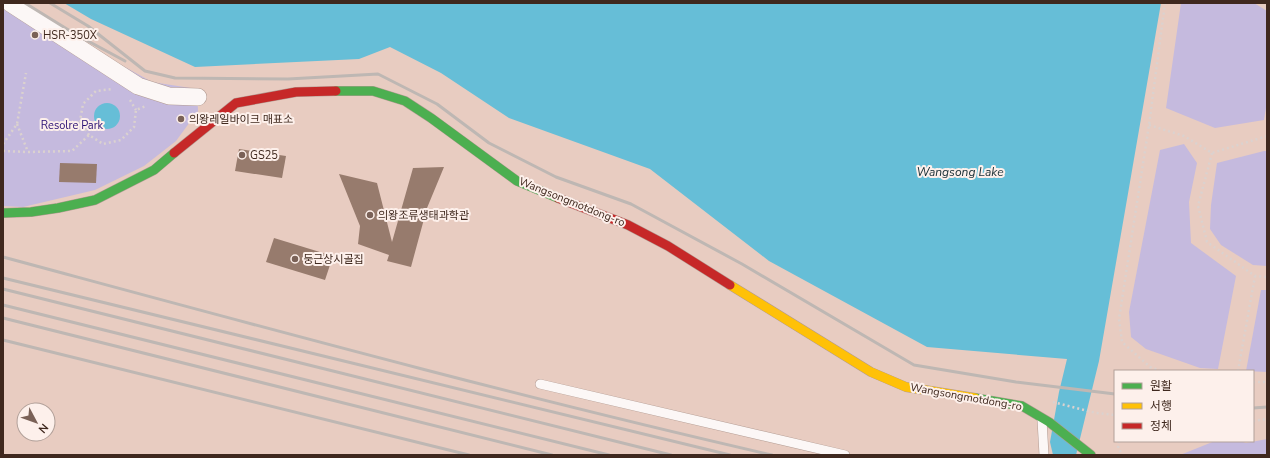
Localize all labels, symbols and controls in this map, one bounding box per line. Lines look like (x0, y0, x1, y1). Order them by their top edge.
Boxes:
place label: HSR-350X (43, 28, 98, 43)
marker: HSR-350X (30, 30, 40, 40)
place label: 의왕레일바이크 매표소 (189, 112, 293, 127)
marker: 의왕레일바이크 매표소 (176, 114, 186, 124)
park label: Resolre Park (41, 118, 104, 133)
place label: GS25 (250, 148, 278, 163)
marker: GS25 (237, 150, 247, 160)
water label: Wangsong Lake (916, 164, 1004, 180)
street label: Wangsongmotdong-ro (517, 174, 627, 230)
place label: 의왕조류생태과학관 (378, 208, 469, 223)
marker: 의왕조류생태과학관 (365, 210, 375, 220)
place label: 둥근상시골집 (303, 252, 364, 267)
marker: 둥근상시골집 (290, 254, 300, 264)
legend (1114, 370, 1254, 442)
text: 원활 (1150, 378, 1172, 394)
street label: Wangsongmotdong-ro (909, 380, 1023, 414)
text: 서행 (1150, 398, 1172, 414)
north arrow (16, 402, 56, 442)
text: 정체 (1150, 418, 1172, 434)
text: N (35, 420, 52, 436)

